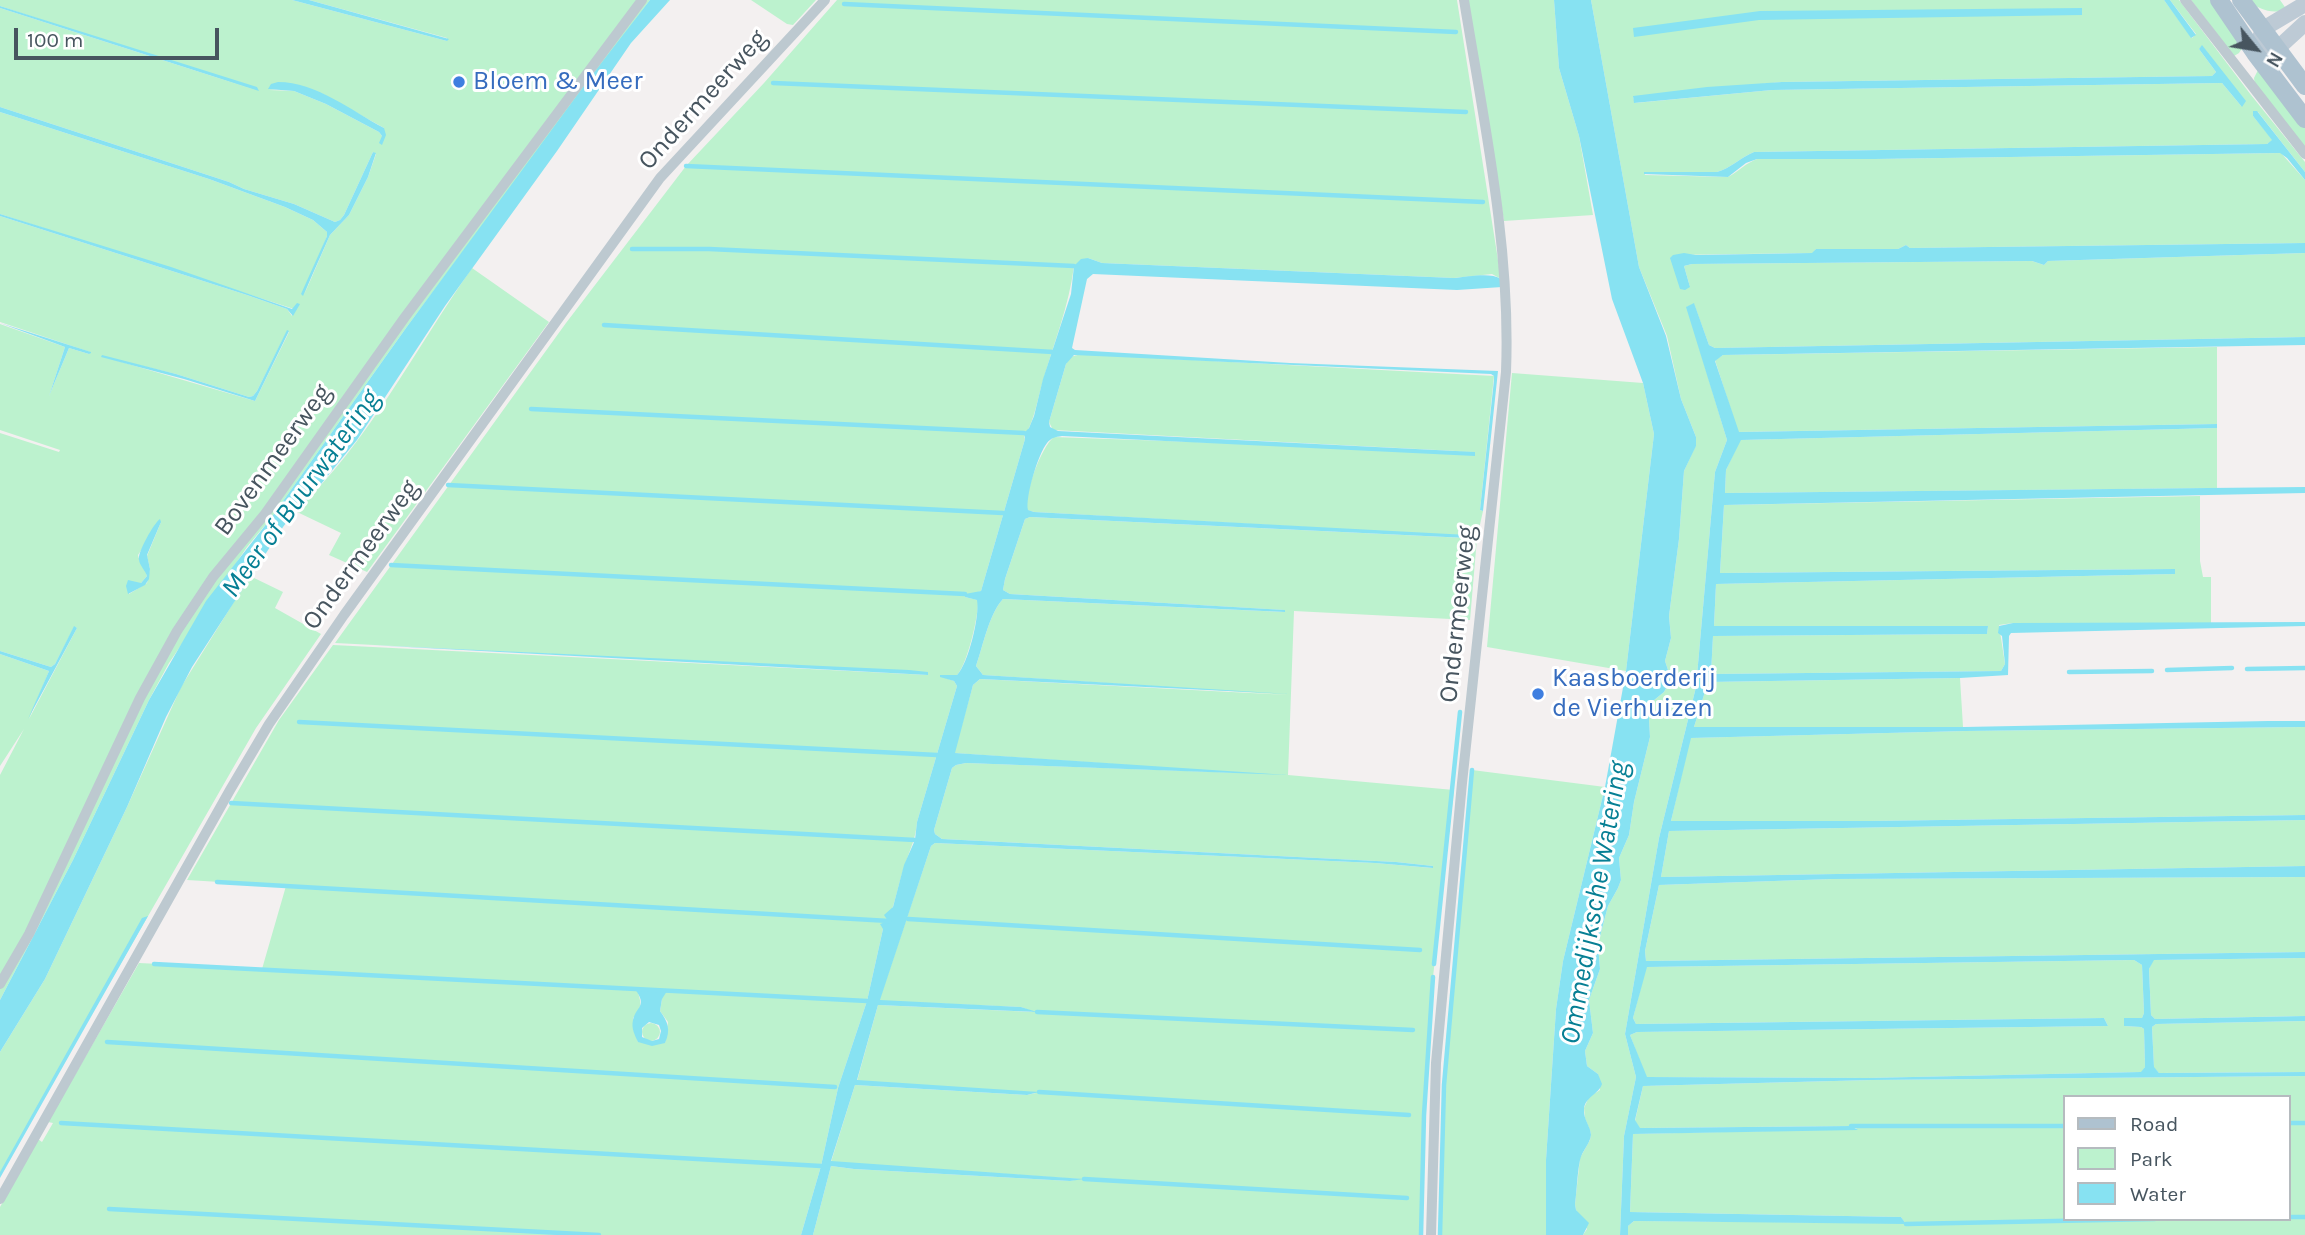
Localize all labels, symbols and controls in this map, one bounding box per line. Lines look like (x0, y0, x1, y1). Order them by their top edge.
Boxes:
scale bar (18, 14, 222, 58)
north arrow (2221, 14, 2291, 84)
street label: Ondermeerweg (632, 23, 774, 177)
text: 100 m (27, 28, 84, 52)
text: N (2261, 48, 2287, 71)
place label: Bloem & Meer (473, 66, 643, 98)
marker: Bloem & Meer (451, 74, 467, 90)
street label: Bovenmeerweg (208, 378, 338, 542)
water label: Meer of Buurwatering (214, 384, 388, 604)
street label: Ondermeerweg (296, 474, 426, 636)
street label: Ondermeerweg (1433, 524, 1483, 704)
place label: Kaasboerderij de Vierhuizen (1552, 663, 1717, 724)
marker: Kaasboerderij de Vierhuizen (1530, 686, 1546, 702)
water label: Ommedijksche Watering (1554, 759, 1636, 1047)
legend (2064, 1095, 2291, 1221)
text: Road (2130, 1112, 2178, 1136)
text: Park (2130, 1147, 2173, 1171)
text: Water (2130, 1182, 2186, 1206)

